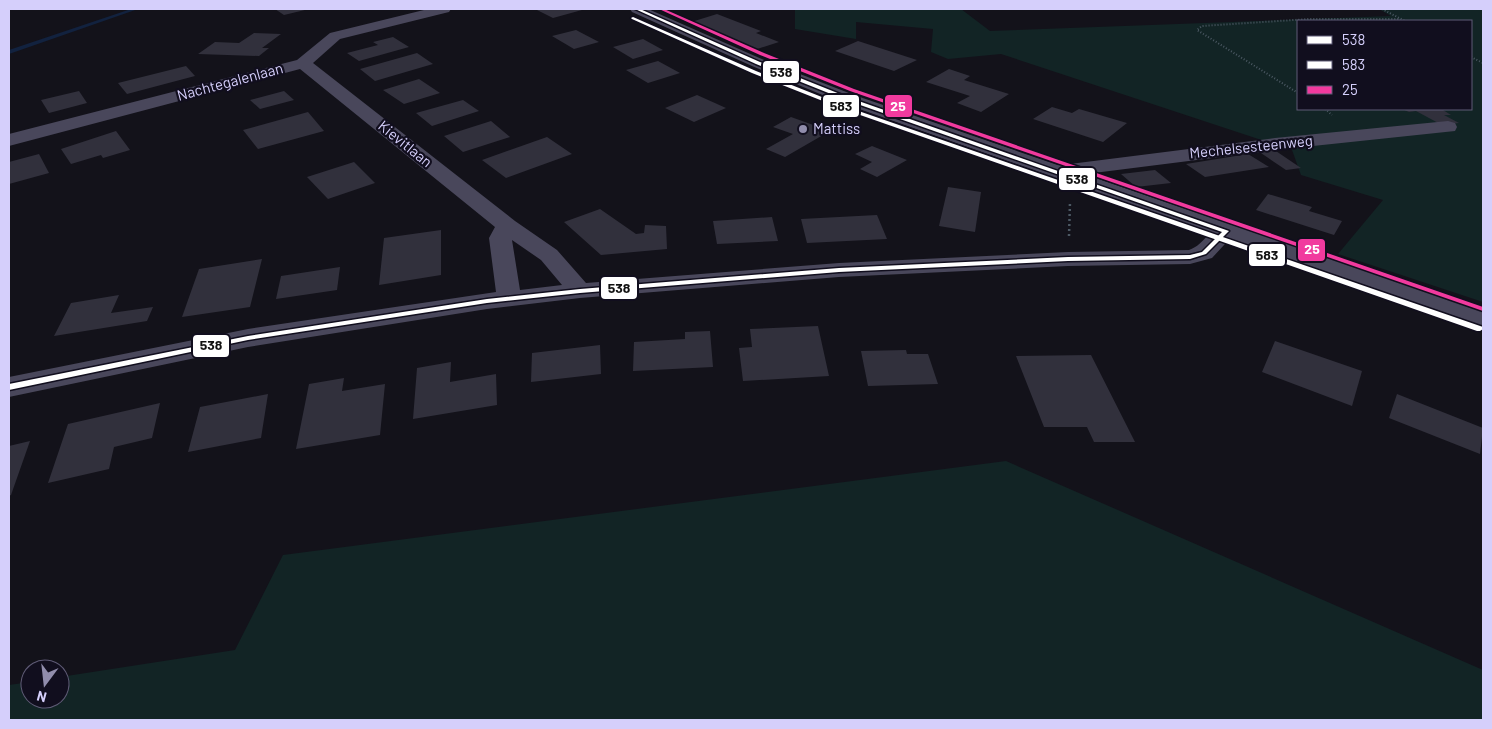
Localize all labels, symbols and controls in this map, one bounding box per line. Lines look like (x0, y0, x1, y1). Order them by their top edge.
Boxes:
legend (1297, 20, 1472, 110)
text: 538 (1342, 30, 1365, 48)
text: 583 (1342, 55, 1365, 73)
street label: Nachtegalenlaan (175, 58, 285, 104)
line badge: 538 (762, 60, 800, 84)
text: 538 (770, 63, 793, 80)
text: 25 (1342, 80, 1358, 98)
line badge: 583 (822, 94, 860, 118)
line badge: 25 (884, 94, 913, 118)
text: 583 (830, 97, 852, 114)
text: 25 (890, 97, 906, 114)
street label: Kievitlaan (375, 116, 436, 170)
place label: Mattiss (813, 119, 860, 137)
marker: Mattiss (797, 123, 809, 135)
street label: Mechelsesteenweg (1188, 131, 1313, 161)
line badge: 538 (1058, 167, 1096, 191)
text: 538 (1066, 170, 1089, 187)
line badge: 25 (1297, 238, 1326, 262)
text: 25 (1304, 240, 1320, 257)
line badge: 583 (1248, 243, 1286, 267)
text: 583 (1256, 246, 1278, 263)
line badge: 538 (600, 276, 638, 300)
text: 538 (608, 279, 631, 296)
line badge: 538 (192, 334, 230, 358)
text: 538 (200, 336, 223, 353)
north arrow (20, 659, 70, 709)
text: N (35, 688, 48, 706)

